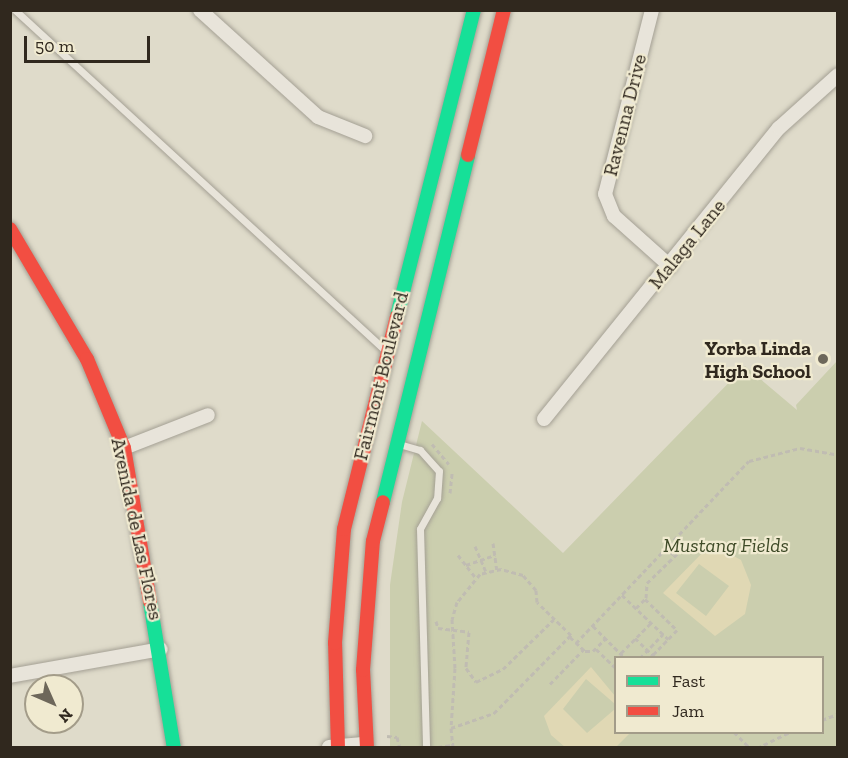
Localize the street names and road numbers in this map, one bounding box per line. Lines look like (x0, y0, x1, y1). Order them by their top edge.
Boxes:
street label: Ravenna Drive (598, 51, 652, 179)
street label: Malaga Lane (643, 194, 731, 294)
street label: Fairmont Boulevard (348, 289, 414, 463)
street label: Avenida de Las Flores (106, 436, 168, 622)

